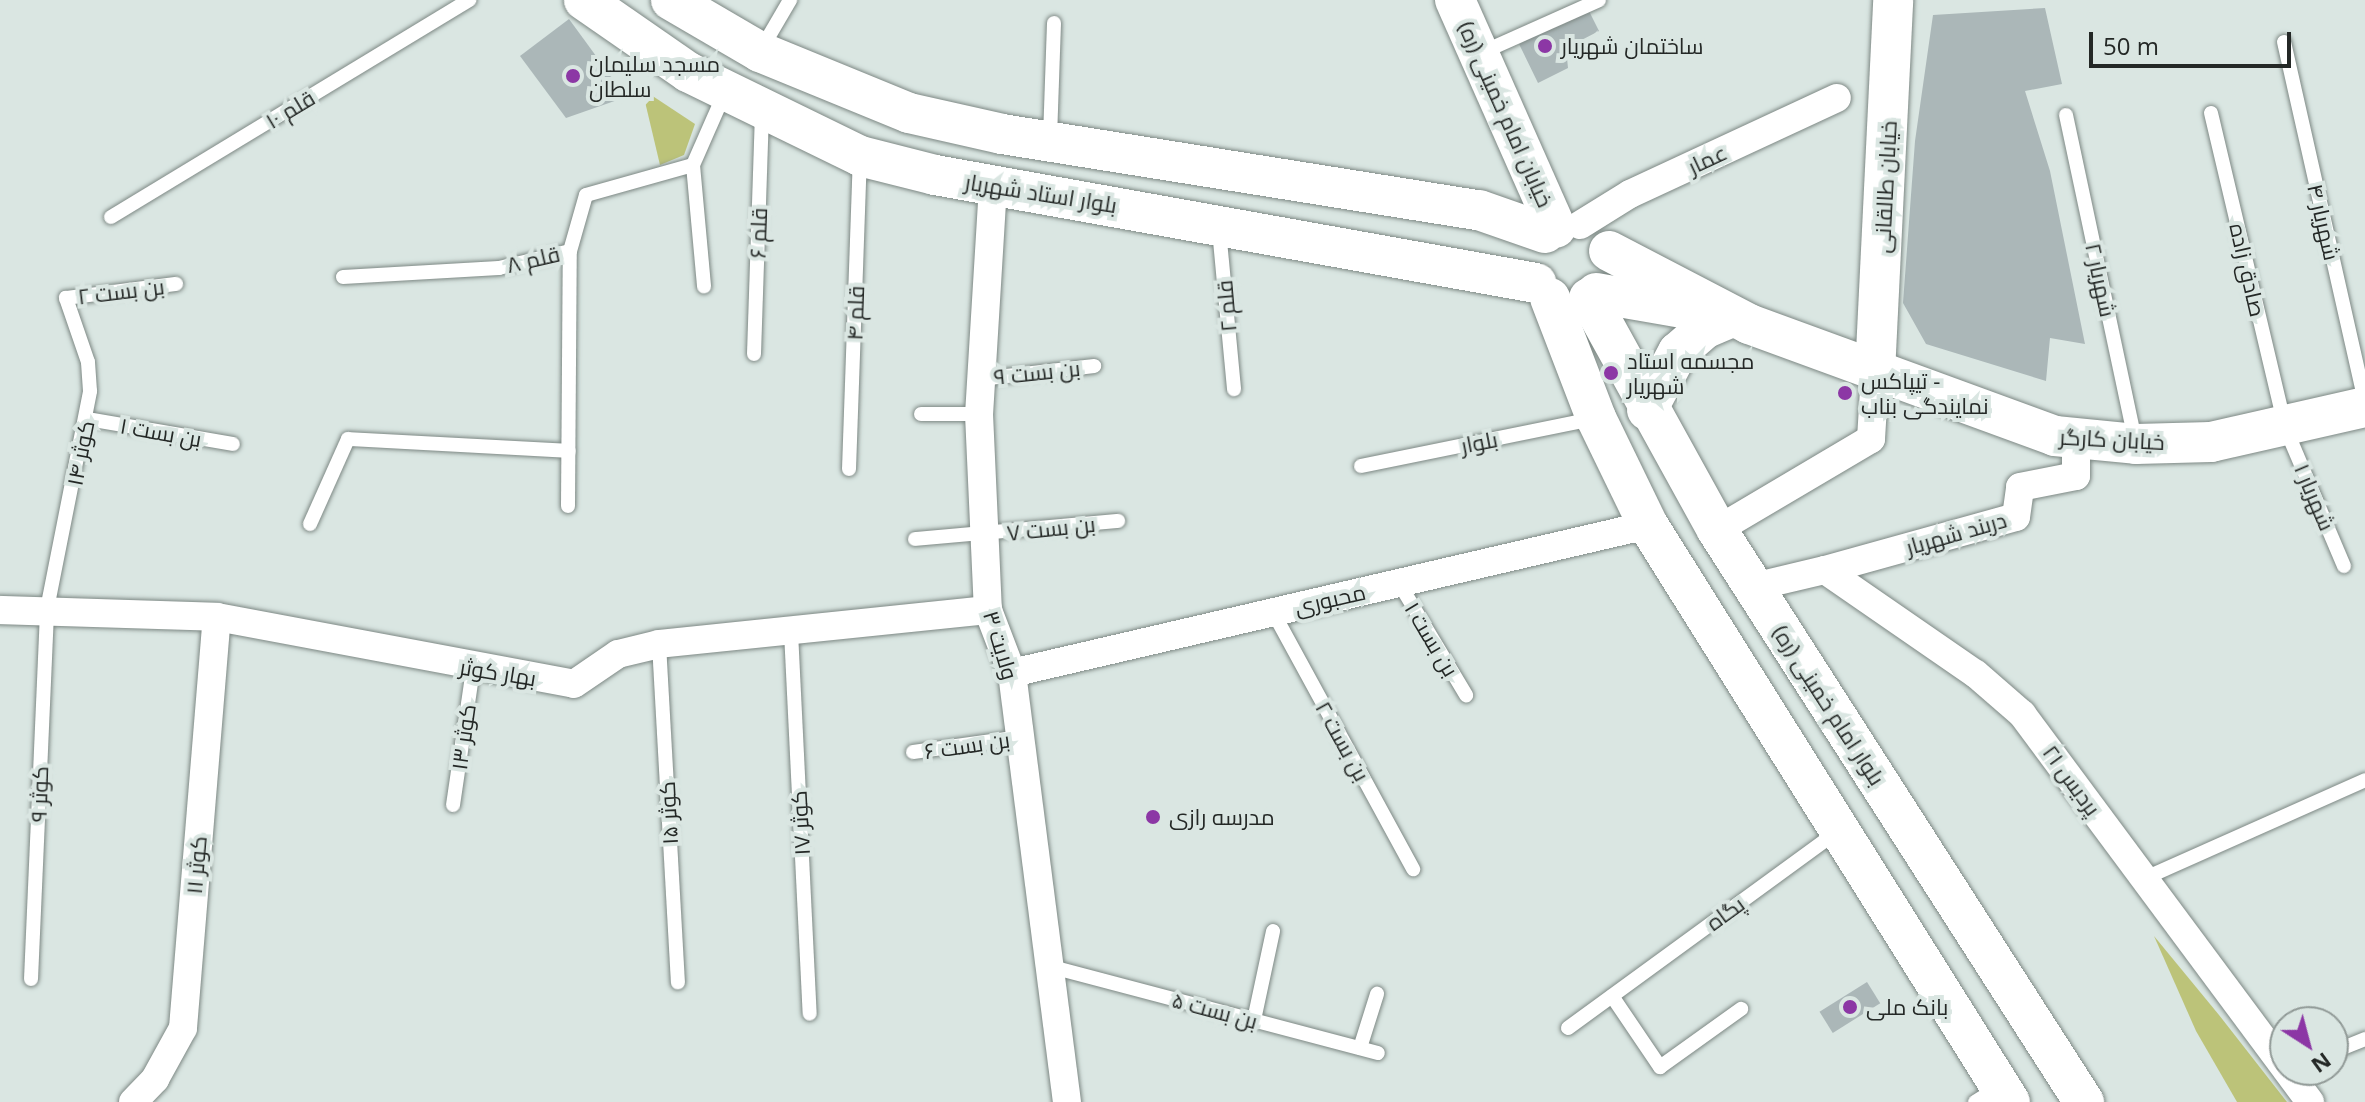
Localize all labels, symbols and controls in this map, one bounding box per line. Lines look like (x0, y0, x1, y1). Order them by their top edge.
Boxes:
scale bar (2093, 16, 2295, 66)
street label: خیابان امام خمینی (ره) (1453, 17, 1559, 211)
text: 50 m (2103, 29, 2159, 62)
place label: ساختمان شهریار (1561, 33, 1704, 59)
marker: ساختمان شهریار (1536, 37, 1554, 55)
place label: مسجد سلیمان سلطان (589, 50, 720, 102)
marker: مسجد سلیمان سلطان (564, 67, 582, 85)
street label: قلم ۱۰ (261, 84, 319, 134)
street label: خیابان طالقانی (1868, 120, 1902, 254)
street label: عمار (1683, 139, 1731, 179)
street label: بلوار استاد شهریار (963, 168, 1119, 218)
street label: شهریار ۴ (2302, 181, 2346, 263)
street label: قلم ۶ (744, 207, 772, 259)
street label: صادق زاده (2224, 221, 2272, 319)
street label: قلم ۸ (504, 240, 562, 278)
street label: شهریار ۲ (2080, 241, 2122, 319)
street label: بن بست ۲ (76, 273, 166, 309)
street label: قلم ۲ (1211, 279, 1241, 333)
street label: قلم ۴ (841, 285, 869, 341)
place label: مجسمه استاد شهریار (1627, 347, 1754, 398)
street label: بن بست ۹ (992, 354, 1082, 390)
marker: مجسمه استاد شهریار (1602, 364, 1620, 382)
place label: تیپاکس - نمایندگی بناب (1861, 367, 1989, 418)
marker: تیپاکس - نمایندگی بناب (1836, 384, 1854, 402)
street label: بن بست ۱ (118, 412, 204, 452)
street label: کوثر ۱۴ (61, 418, 99, 488)
street label: خیابان کارگر (2059, 423, 2165, 455)
street label: بلوار (1458, 426, 1500, 458)
street label: شهریار ۱ (2289, 460, 2341, 534)
street label: دربند شهریار (1903, 506, 2009, 560)
street label: بن بست ۷ (1005, 510, 1097, 546)
street label: محبوری (1292, 578, 1368, 620)
street label: بن بست ۱ (1400, 597, 1464, 681)
street label: ولایت ۳ (978, 607, 1024, 683)
street label: بلوار امام خمینی (ره) (1767, 620, 1891, 790)
street label: بهار کوثر (458, 653, 538, 691)
street label: بن بست ۲ (1310, 697, 1376, 785)
street label: کوثر ۱۳ (445, 702, 481, 772)
street label: بن بست ۶ (923, 726, 1011, 764)
street label: پردیس ۲۱ (2038, 740, 2106, 820)
street label: کوثر ۹ (25, 766, 53, 822)
street label: کوثر ۱۵ (653, 781, 683, 845)
street label: کوثر ۱۷ (785, 790, 815, 856)
place label: مدرسه رازی (1169, 804, 1275, 830)
marker: مدرسه رازی (1144, 808, 1162, 826)
street label: کوثر ۱۱ (180, 835, 212, 895)
street label: پگاه (1701, 890, 1749, 936)
street label: بن بست ۵ (1169, 986, 1261, 1034)
place label: بانک ملی (1866, 994, 1948, 1020)
marker: بانک ملی (1841, 998, 1859, 1016)
north arrow (2269, 1006, 2349, 1086)
text: N (2306, 1046, 2338, 1081)

